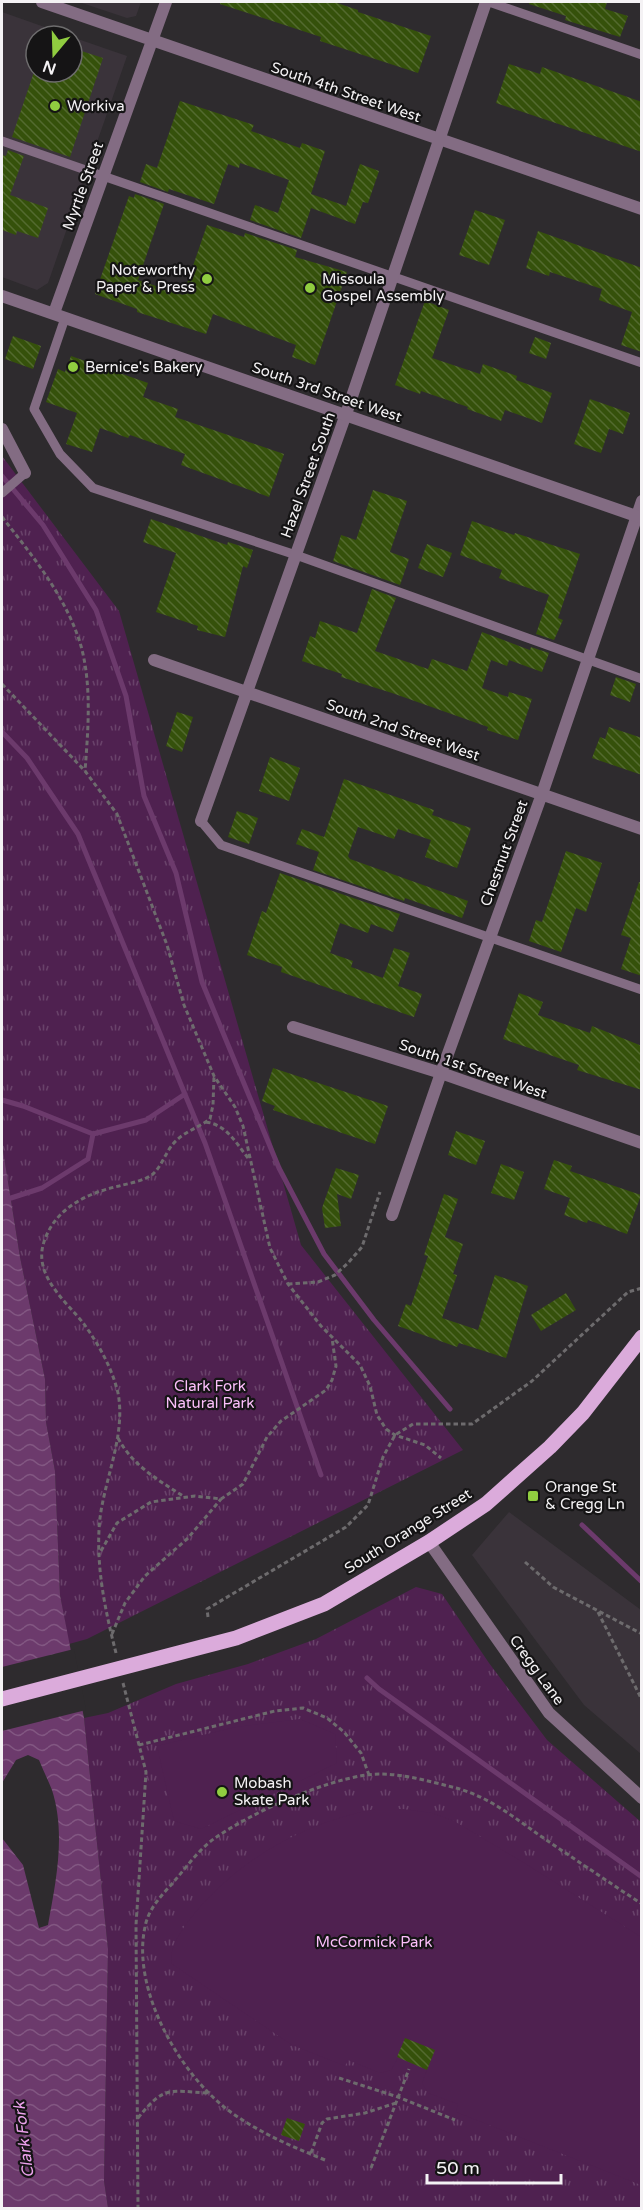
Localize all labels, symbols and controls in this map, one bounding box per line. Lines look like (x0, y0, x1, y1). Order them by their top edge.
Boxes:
north arrow (24, 24, 84, 84)
text: N (40, 56, 59, 79)
street label: South 4th Street West (269, 58, 423, 126)
place label: Workiva (67, 97, 125, 115)
marker: Workiva (48, 99, 62, 113)
street label: Myrtle Street (59, 139, 107, 233)
place label: Noteworthy Paper & Press (96, 261, 195, 296)
place label: Missoula Gospel Assembly (322, 270, 444, 305)
marker: Noteworthy Paper & Press (200, 272, 214, 286)
marker: Missoula Gospel Assembly (303, 281, 317, 295)
place label: Bernice's Bakery (85, 358, 202, 376)
street label: South 3rd Street West (250, 358, 404, 426)
marker: Bernice's Bakery (66, 360, 80, 374)
street label: Hazel Street South (277, 410, 339, 540)
street label: South 2nd Street West (324, 695, 482, 765)
street label: Chestnut Street (476, 797, 532, 909)
street label: South 1st Street West (397, 1035, 549, 1103)
park label: Clark Fork Natural Park (165, 1377, 255, 1412)
place label: Orange St & Cregg Ln (545, 1478, 625, 1513)
street label: South Orange Street (341, 1484, 475, 1577)
marker: Orange St & Cregg Ln (526, 1489, 540, 1503)
street label: Cregg Lane (506, 1632, 568, 1708)
place label: Mobash Skate Park (234, 1774, 309, 1809)
marker: Mobash Skate Park (215, 1785, 229, 1799)
park label: McCormick Park (316, 1933, 432, 1951)
water label: Clark Fork (9, 2099, 39, 2179)
scale bar (427, 2147, 560, 2185)
text: 50 m (436, 2157, 480, 2179)

